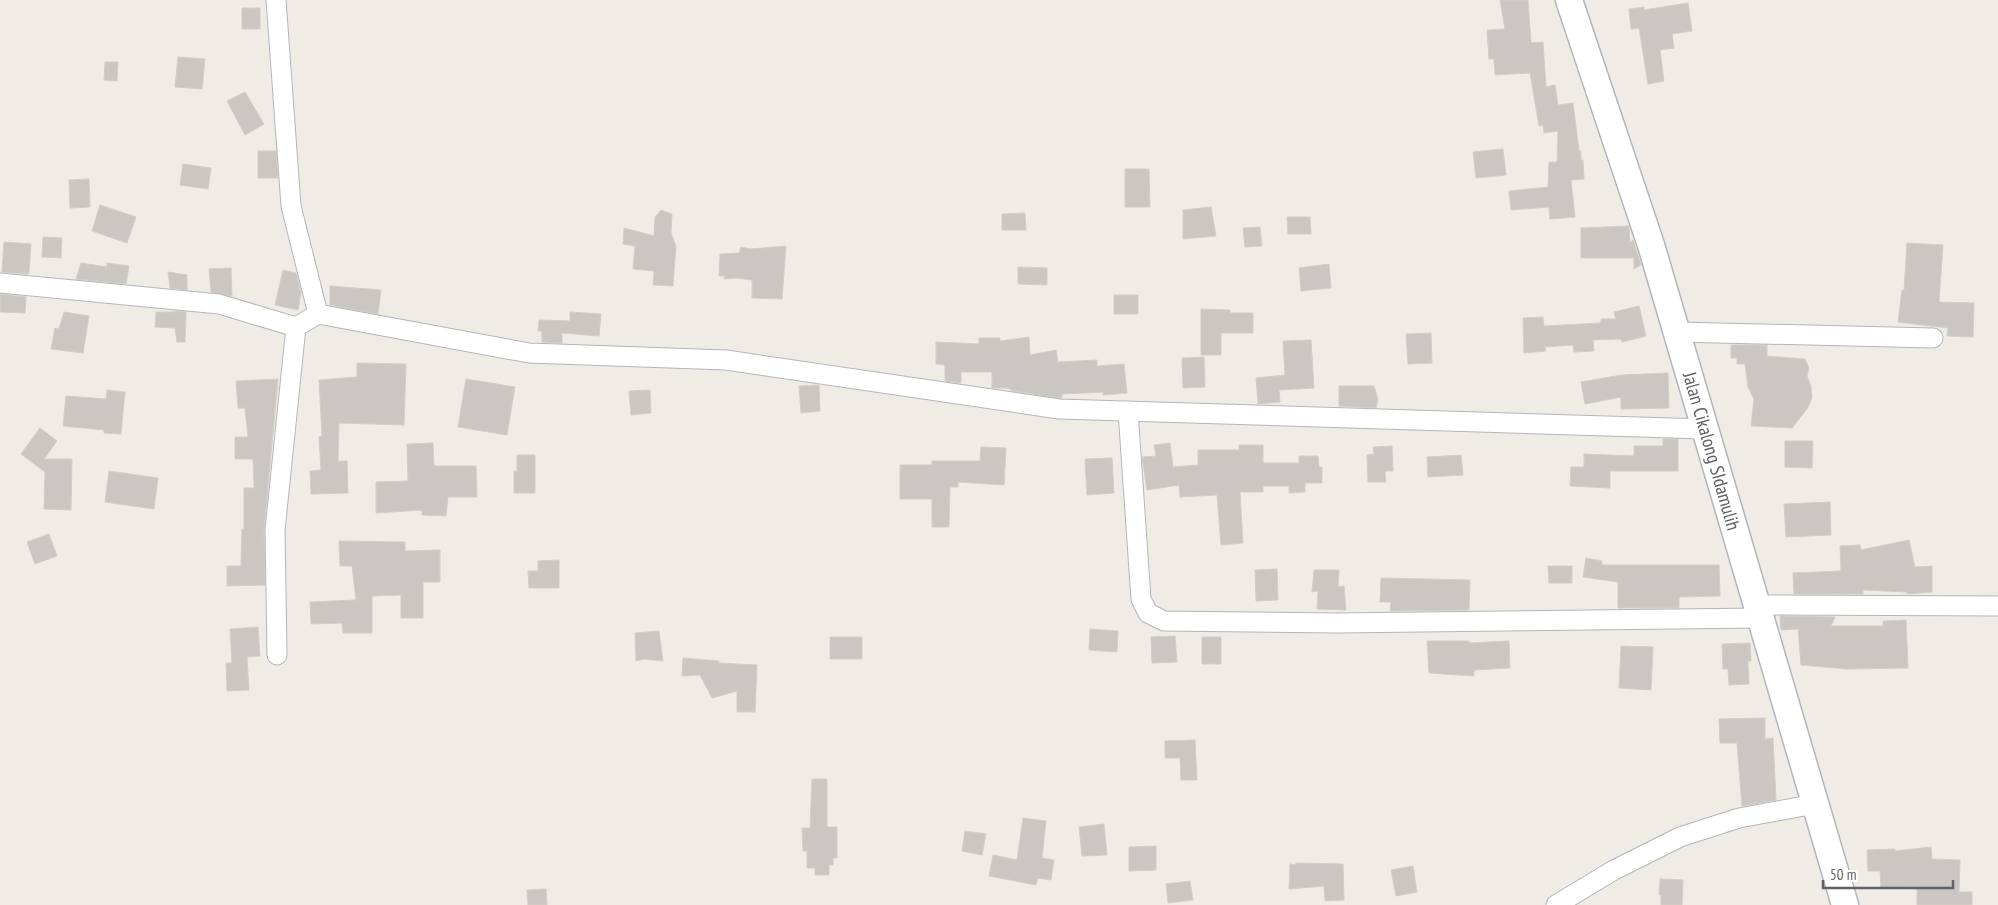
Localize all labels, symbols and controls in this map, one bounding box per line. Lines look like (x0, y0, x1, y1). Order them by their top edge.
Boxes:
street label: Jalan Cikalong SIdamulih (1678, 368, 1746, 533)
scale bar (1823, 858, 1953, 890)
text: 50 m (1830, 865, 1856, 884)

